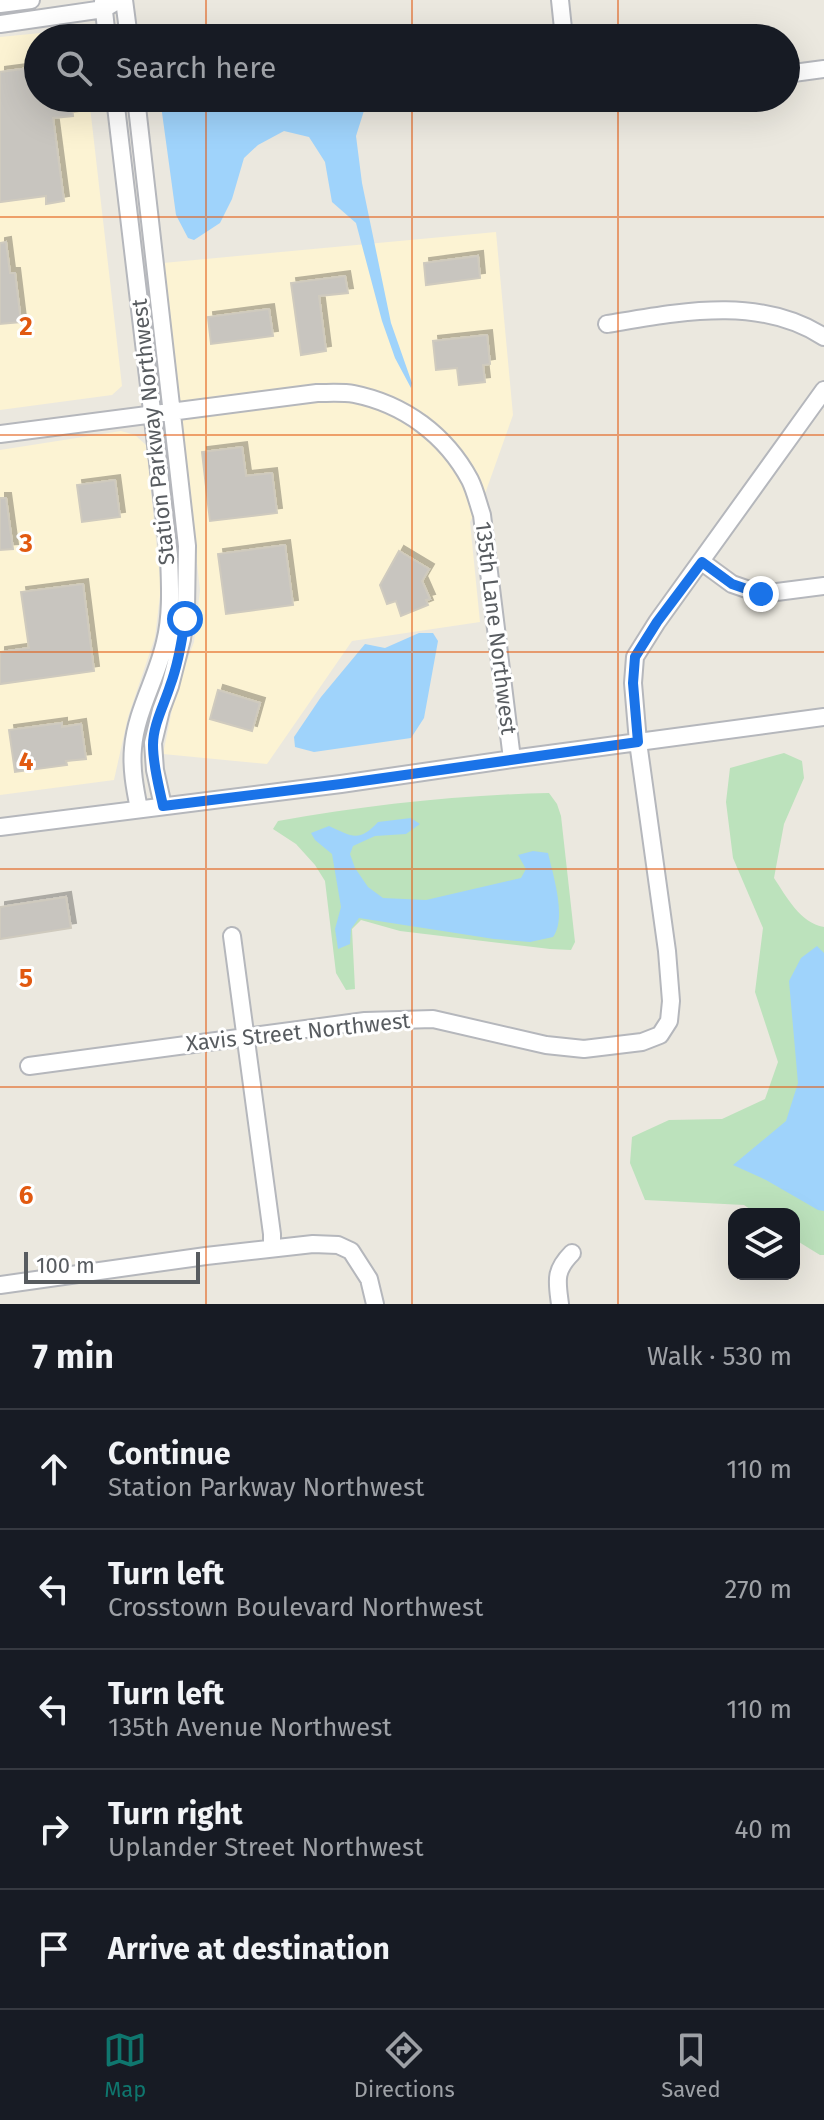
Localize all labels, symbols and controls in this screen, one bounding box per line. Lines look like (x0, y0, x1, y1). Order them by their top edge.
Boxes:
search box (24, 24, 800, 112)
icon: search (52, 46, 96, 90)
text: Search here (116, 50, 276, 86)
street label: Station Parkway Northwest (126, 297, 180, 567)
text: 2 (19, 311, 33, 342)
street label: 135th Lane Northwest (470, 520, 522, 736)
text: 3 (18, 528, 33, 559)
route end (743, 576, 779, 612)
route start (167, 601, 203, 637)
text: 4 (19, 746, 34, 777)
text: 5 (19, 963, 33, 994)
street label: Xavis Street Northwest (185, 1007, 411, 1057)
text: 6 (19, 1180, 34, 1211)
map controls (728, 1208, 800, 1280)
button: layers (728, 1208, 800, 1280)
scale bar (24, 1248, 200, 1284)
text: 100 m (36, 1252, 95, 1279)
text: 7 min (32, 1336, 114, 1377)
text: Walk · 530 m (647, 1341, 792, 1372)
text: Continue (108, 1436, 231, 1472)
icon: ahead (32, 1447, 76, 1491)
text: 110 m (726, 1454, 792, 1485)
text: Station Parkway Northwest (108, 1472, 424, 1503)
text: Turn left (108, 1556, 224, 1592)
icon: left (32, 1567, 76, 1611)
text: 270 m (724, 1574, 792, 1605)
text: Crosstown Boulevard Northwest (108, 1592, 483, 1623)
text: Turn left (108, 1676, 224, 1712)
icon: left (32, 1687, 76, 1731)
text: 110 m (726, 1694, 792, 1725)
text: 135th Avenue Northwest (108, 1712, 392, 1743)
text: Turn right (108, 1796, 243, 1832)
icon: right (32, 1807, 76, 1851)
text: 40 m (734, 1814, 792, 1845)
text: Uplander Street Northwest (108, 1832, 424, 1863)
icon: arrive (32, 1927, 76, 1971)
text: Arrive at destination (108, 1931, 390, 1967)
tab: Map (103, 2028, 147, 2103)
tab: Directions (354, 2028, 455, 2103)
tab: Saved (661, 2028, 721, 2103)

